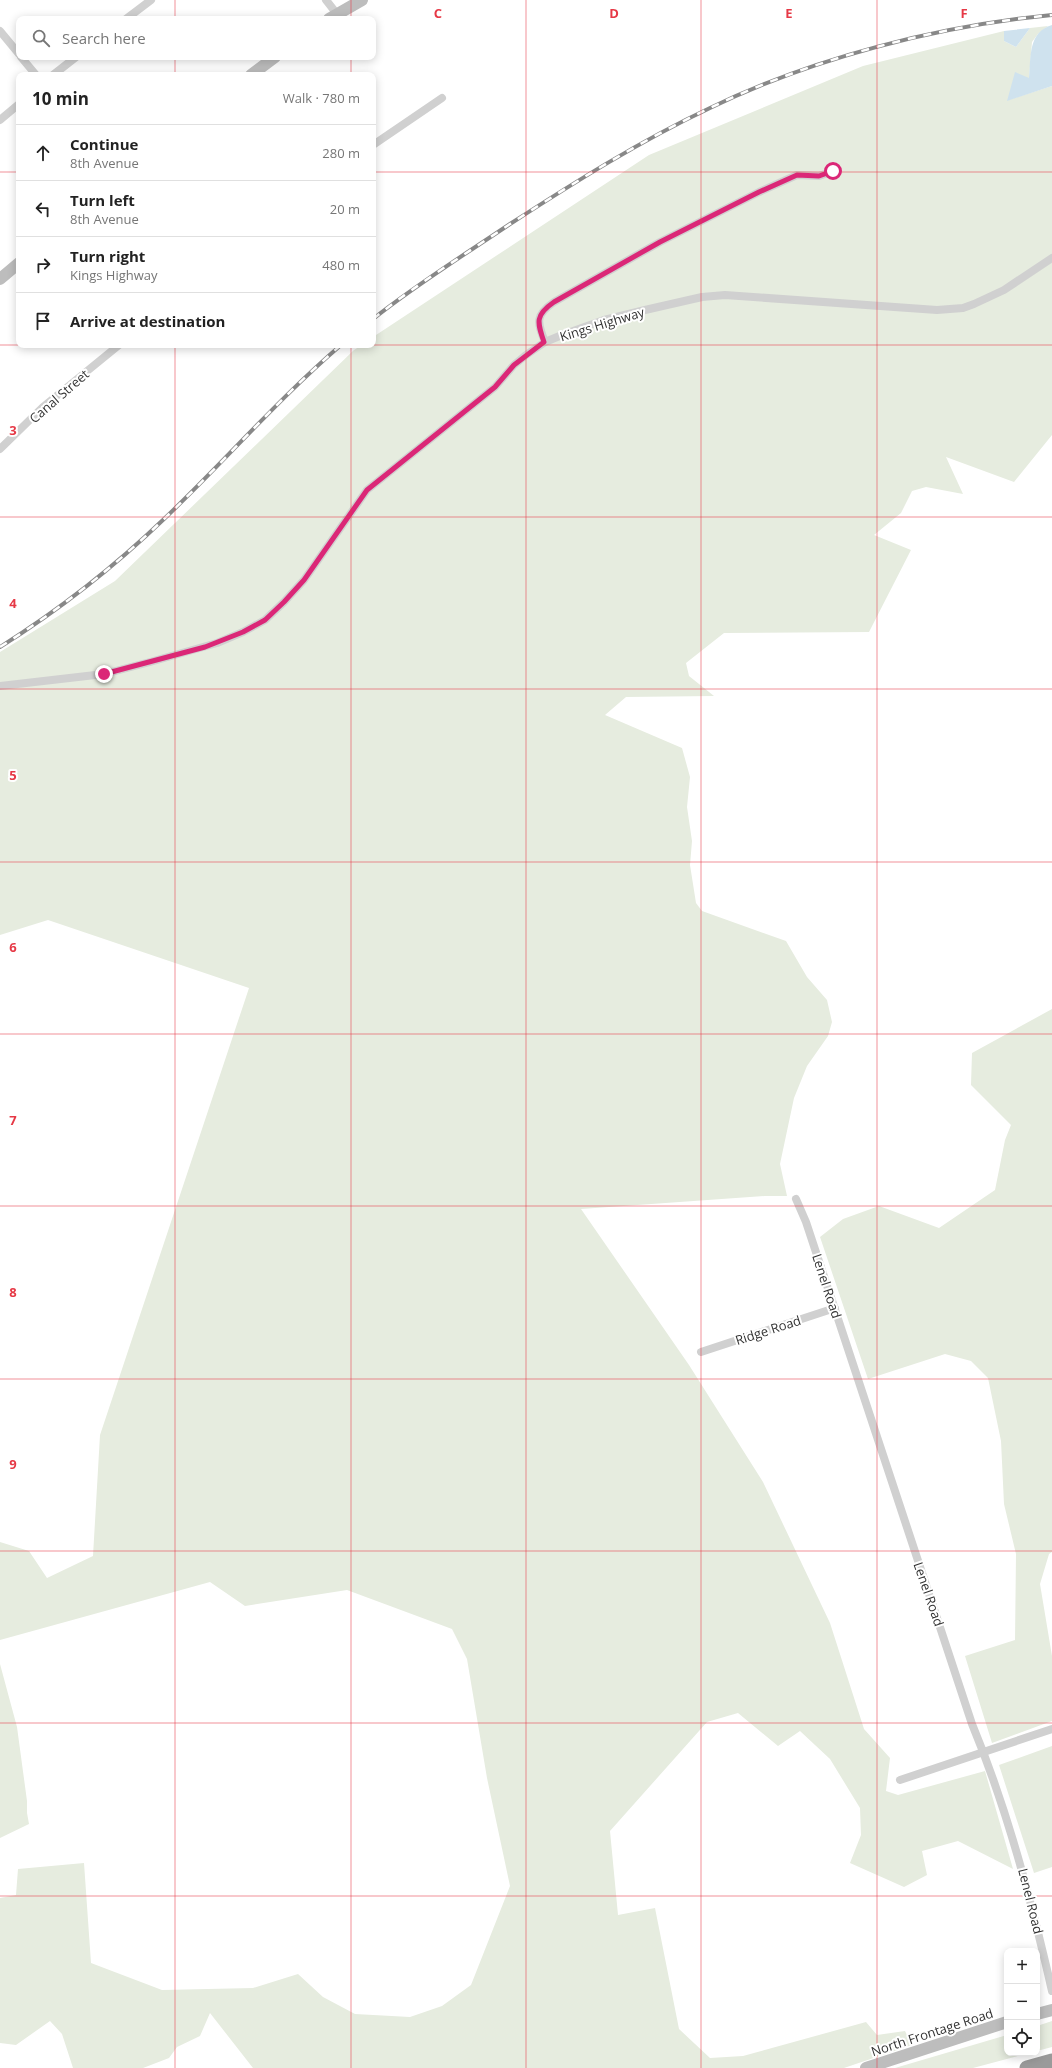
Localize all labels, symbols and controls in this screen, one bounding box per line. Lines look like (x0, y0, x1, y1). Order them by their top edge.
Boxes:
text: C (434, 4, 442, 22)
text: D (609, 4, 619, 22)
text: E (785, 4, 793, 22)
text: F (960, 4, 968, 22)
search box (16, 16, 376, 60)
icon: search (30, 27, 52, 49)
text: Search here (62, 28, 146, 48)
text: 10 min (32, 87, 89, 110)
text: Walk · 780 m (283, 89, 360, 107)
text: Continue (70, 134, 138, 154)
icon: ahead (32, 142, 54, 164)
text: 280 m (322, 144, 360, 162)
text: 8th Avenue (70, 154, 139, 172)
route start (824, 162, 842, 180)
text: Turn left (70, 190, 135, 210)
icon: left (32, 198, 54, 220)
text: 20 m (330, 200, 360, 218)
text: 8th Avenue (70, 210, 139, 228)
text: Turn right (70, 246, 145, 266)
icon: right (32, 254, 54, 276)
text: 480 m (322, 256, 360, 274)
text: Kings Highway (70, 266, 158, 284)
street label: Kings Highway (558, 302, 647, 345)
icon: arrive (32, 310, 54, 332)
text: Arrive at destination (70, 311, 225, 331)
street label: Canal Street (25, 365, 93, 427)
text: 3 (9, 421, 17, 439)
text: 4 (9, 594, 17, 612)
route end (95, 665, 113, 683)
text: 5 (9, 766, 17, 784)
text: 6 (9, 938, 17, 956)
text: 7 (9, 1111, 17, 1129)
street label: Lenel Road (808, 1251, 846, 1321)
text: 8 (9, 1283, 17, 1301)
street label: Ridge Road (733, 1311, 803, 1349)
text: 9 (9, 1455, 17, 1473)
street label: Lenel Road (910, 1559, 948, 1629)
street label: Lenel Road (1014, 1866, 1048, 1936)
map controls (1004, 1948, 1040, 2056)
button: + (1004, 1948, 1040, 1984)
button: − (1004, 1984, 1040, 2020)
street label: North Frontage Road (869, 2004, 995, 2060)
button: locate (1004, 2020, 1040, 2056)

